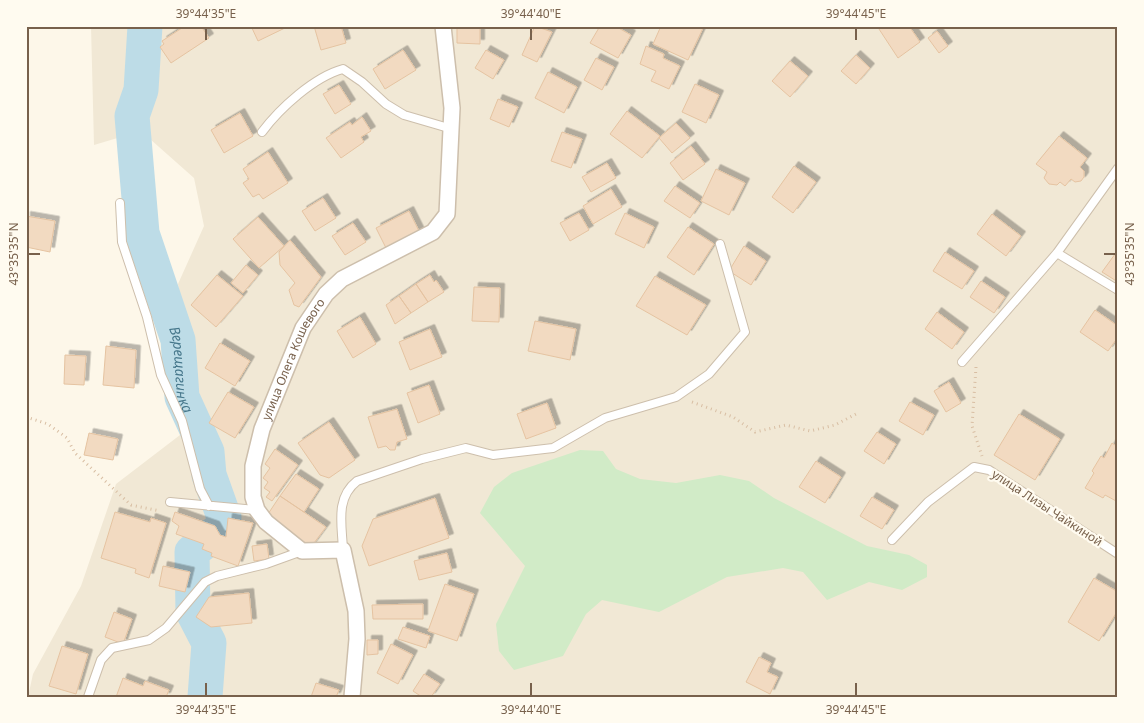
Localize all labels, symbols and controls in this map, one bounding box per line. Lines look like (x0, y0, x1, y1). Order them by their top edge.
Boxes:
text: 39°44'35"E (176, 5, 236, 22)
text: 39°44'40"E (501, 5, 561, 22)
text: 39°44'45"E (826, 5, 886, 22)
text: 43°35'35"N (5, 222, 22, 286)
text: 43°35'35"N (1121, 222, 1138, 286)
street label: улица Олега Кошевого (257, 295, 329, 423)
water label: Верещагинка (165, 324, 198, 416)
street label: улица Лизы Чайкиной (989, 465, 1106, 550)
text: 39°44'35"E (176, 701, 236, 718)
text: 39°44'40"E (501, 701, 561, 718)
text: 39°44'45"E (826, 701, 886, 718)

